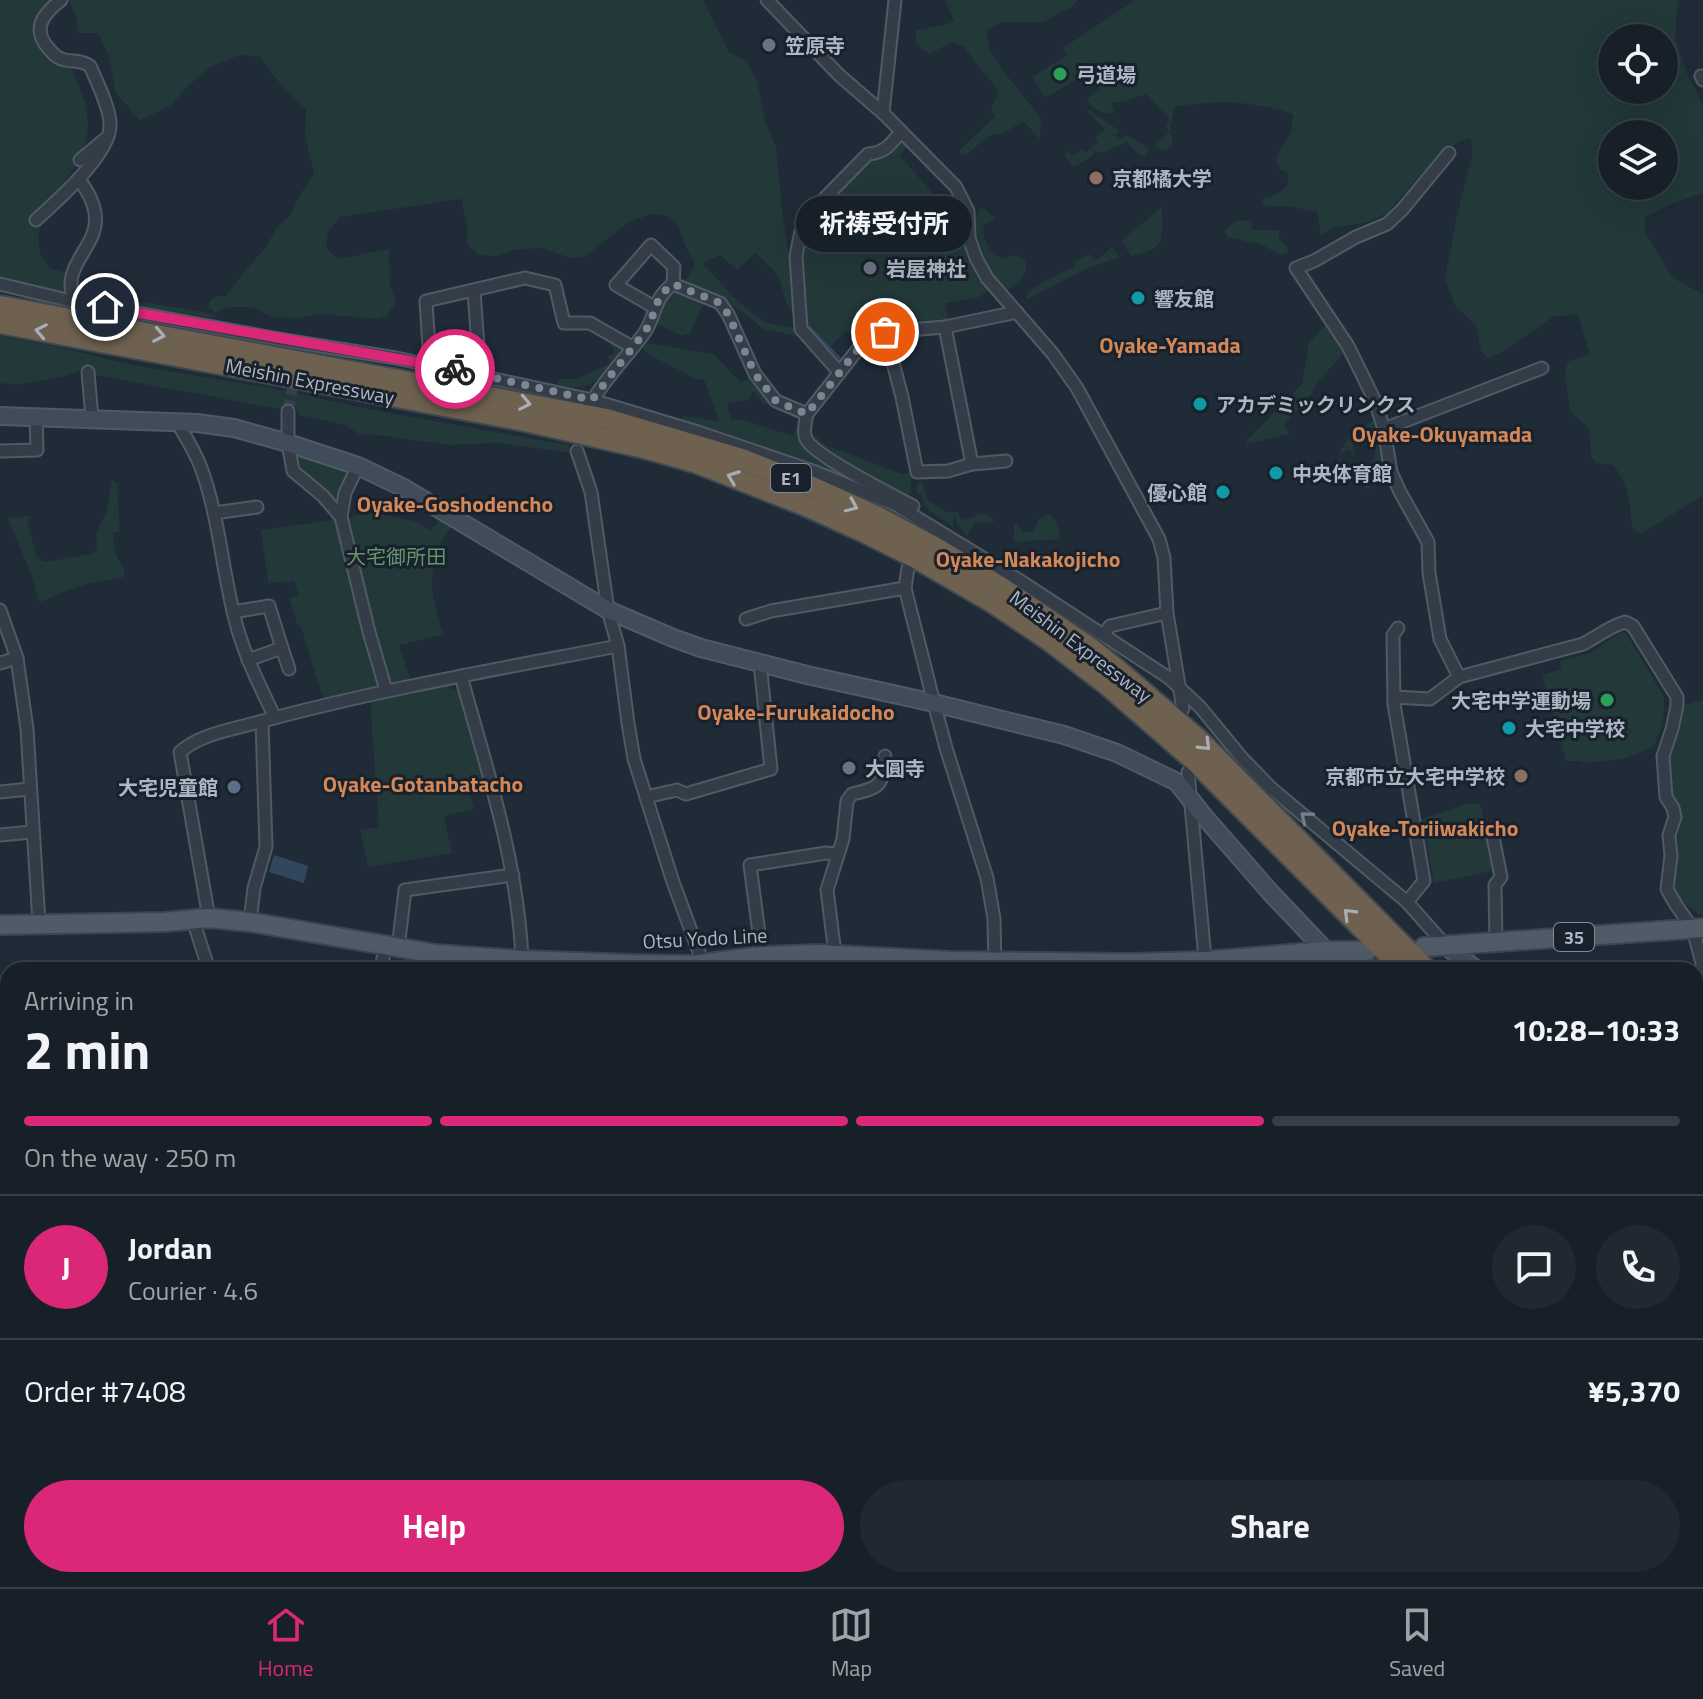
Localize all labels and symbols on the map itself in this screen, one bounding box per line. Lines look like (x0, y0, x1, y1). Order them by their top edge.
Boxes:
place label: 笠原寺 (785, 30, 845, 61)
marker: 笠原寺 (760, 36, 778, 54)
place label: 弓道場 (1076, 59, 1136, 90)
marker: 弓道場 (1051, 65, 1069, 83)
place label: 京都橘大学 (1112, 163, 1212, 194)
marker: 京都橘大学 (1087, 169, 1105, 187)
callout: 祈祷受付所 (797, 196, 973, 252)
place label: 岩屋神社 (886, 253, 966, 284)
marker: 岩屋神社 (861, 259, 879, 277)
pin (71, 273, 139, 341)
place label: 響友館 (1154, 283, 1214, 314)
marker: 響友館 (1129, 289, 1147, 307)
pin (851, 298, 919, 366)
one-way arrow (34, 323, 48, 340)
one-way arrow (153, 326, 166, 343)
district label: Oyake-Yamada (1099, 328, 1241, 362)
courier (415, 329, 495, 409)
street label: Meishin Expressway (223, 349, 397, 413)
place label: アカデミックリンクス (1216, 389, 1415, 420)
one-way arrow (518, 394, 532, 411)
marker: アカデミックリンクス (1191, 395, 1209, 413)
district label: Oyake-Okuyamada (1352, 417, 1532, 451)
place label: 中央体育館 (1292, 458, 1392, 489)
road number: E1 (771, 464, 811, 492)
marker: 中央体育館 (1267, 464, 1285, 482)
one-way arrow (727, 470, 741, 487)
place label: 優心館 (1147, 477, 1207, 508)
marker: 優心館 (1214, 483, 1232, 501)
district label: Oyake-Goshodencho (357, 487, 553, 521)
one-way arrow (844, 496, 858, 512)
park label: 大宅御所田 (346, 541, 446, 572)
district label: Oyake-Nakakojicho (936, 542, 1120, 576)
street label: Meishin Expressway (1003, 582, 1159, 710)
place label: 大宅中学運動場 (1451, 685, 1591, 716)
marker: 大宅中学運動場 (1598, 691, 1616, 709)
district label: Oyake-Furukaidocho (697, 695, 895, 729)
place label: 大宅中学校 (1525, 713, 1625, 744)
marker: 大宅中学校 (1500, 719, 1518, 737)
one-way arrow (1195, 736, 1210, 750)
place label: 大圓寺 (865, 753, 925, 784)
marker: 大圓寺 (840, 759, 858, 777)
place label: 京都市立大宅中学校 (1325, 761, 1505, 792)
district label: Oyake-Gotanbatacho (323, 767, 523, 801)
marker: 京都市立大宅中学校 (1512, 767, 1530, 785)
place label: 大宅児童館 (118, 772, 218, 803)
marker: 大宅児童館 (225, 778, 243, 796)
district label: Oyake-Toriiwakicho (1332, 811, 1518, 845)
one-way arrow (1301, 812, 1316, 827)
one-way arrow (1344, 909, 1358, 923)
street label: Otsu Yodo Line (642, 919, 768, 957)
road number: 35 (1554, 923, 1594, 951)

